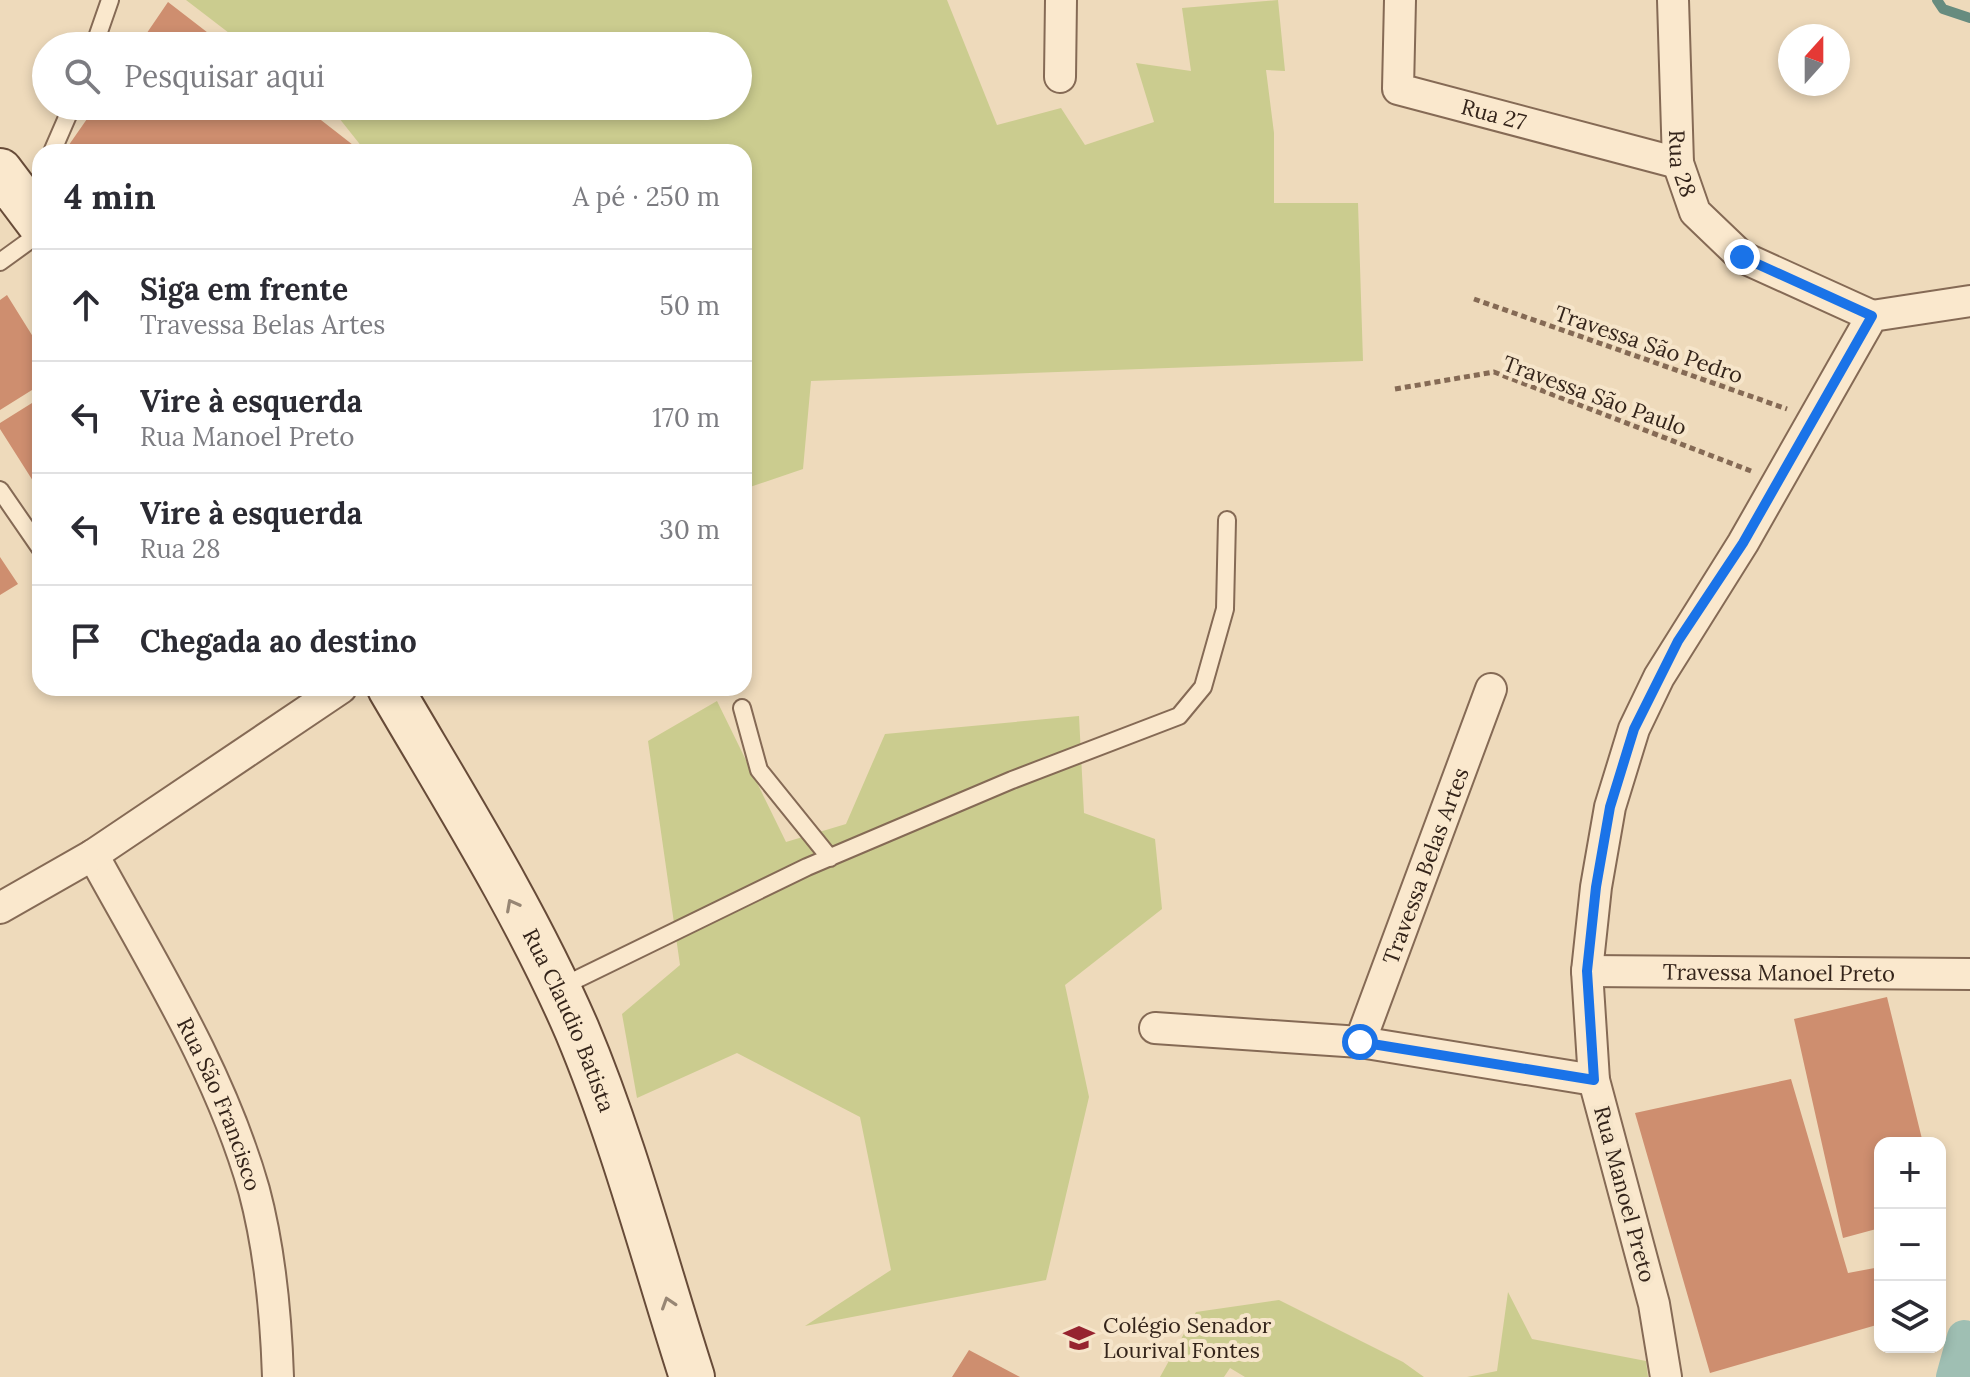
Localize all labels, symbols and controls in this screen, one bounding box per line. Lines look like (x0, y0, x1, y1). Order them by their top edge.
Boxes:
north arrow (1778, 24, 1850, 96)
search box (32, 32, 752, 120)
icon: search (60, 54, 104, 98)
text: Pesquisar aqui (124, 57, 325, 95)
street label: Rua 27 (1458, 92, 1529, 136)
street label: Rua 28 (1663, 129, 1703, 201)
text: 4 min (64, 175, 156, 218)
text: A pé · 250 m (573, 180, 720, 213)
route end (1724, 239, 1760, 275)
text: Siga em frente (140, 270, 348, 308)
icon: ahead (64, 283, 108, 327)
text: 50 m (660, 289, 720, 322)
street label: Travessa São Pedro (1551, 299, 1747, 389)
text: Travessa Belas Artes (140, 308, 385, 341)
street label: Travessa São Paulo (1499, 349, 1691, 441)
text: Vire à esquerda (140, 382, 362, 420)
icon: left (64, 395, 108, 439)
text: 170 m (652, 401, 720, 434)
text: Rua Manoel Preto (140, 420, 354, 453)
text: Vire à esquerda (140, 494, 362, 532)
icon: left (64, 507, 108, 551)
text: 30 m (659, 513, 720, 546)
text: Rua 28 (140, 532, 221, 565)
icon: arrive (64, 619, 108, 663)
text: Chegada ao destino (140, 622, 417, 660)
street label: Travessa Belas Artes (1376, 763, 1475, 968)
one-way arrow (507, 899, 522, 914)
street label: Rua Claudio Batista (517, 924, 621, 1116)
street label: Travessa Manoel Preto (1663, 958, 1895, 987)
street label: Rua São Francisco (171, 1013, 267, 1194)
route start (1342, 1024, 1378, 1060)
street label: Rua Manoel Preto (1588, 1103, 1662, 1285)
map controls (1874, 1137, 1946, 1353)
button: + (1874, 1137, 1946, 1209)
button: − (1874, 1209, 1946, 1281)
button: layers (1874, 1281, 1946, 1353)
one-way arrow (662, 1296, 678, 1310)
place label: Colégio Senador Lourival Fontes (1103, 1311, 1272, 1364)
school or university icon: Colégio Senador Lourival Fontes (1062, 1321, 1096, 1355)

